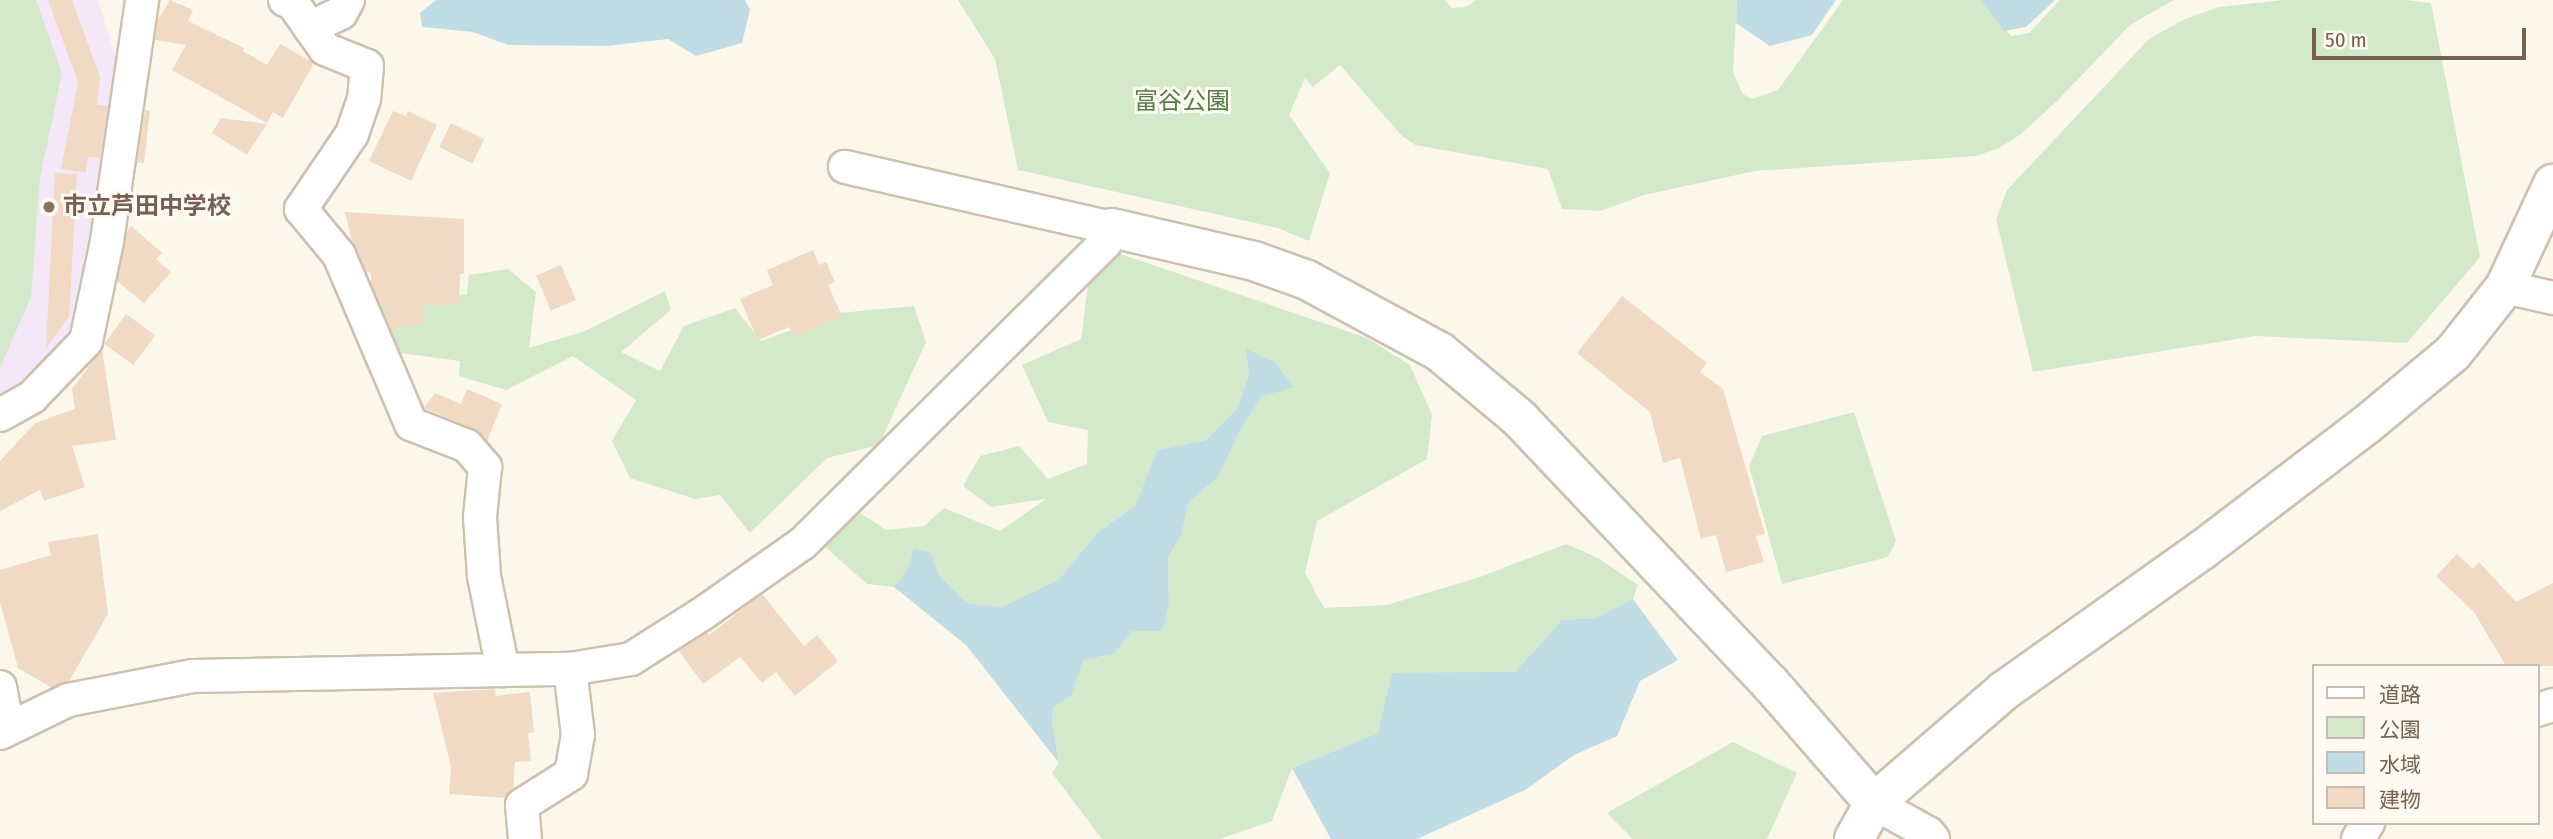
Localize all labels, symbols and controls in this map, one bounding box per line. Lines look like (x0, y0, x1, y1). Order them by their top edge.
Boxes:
scale bar (2315, 14, 2528, 58)
text: 50 m (2325, 27, 2367, 53)
park label: 富谷公園 (1134, 88, 1230, 116)
place label: 市立芦田中学校 (63, 193, 231, 221)
marker: 市立芦田中学校 (41, 199, 57, 215)
legend (2312, 664, 2539, 825)
text: 道路 (2379, 682, 2421, 708)
text: 公園 (2379, 717, 2421, 743)
text: 水域 (2379, 752, 2421, 778)
text: 建物 (2379, 787, 2421, 813)

